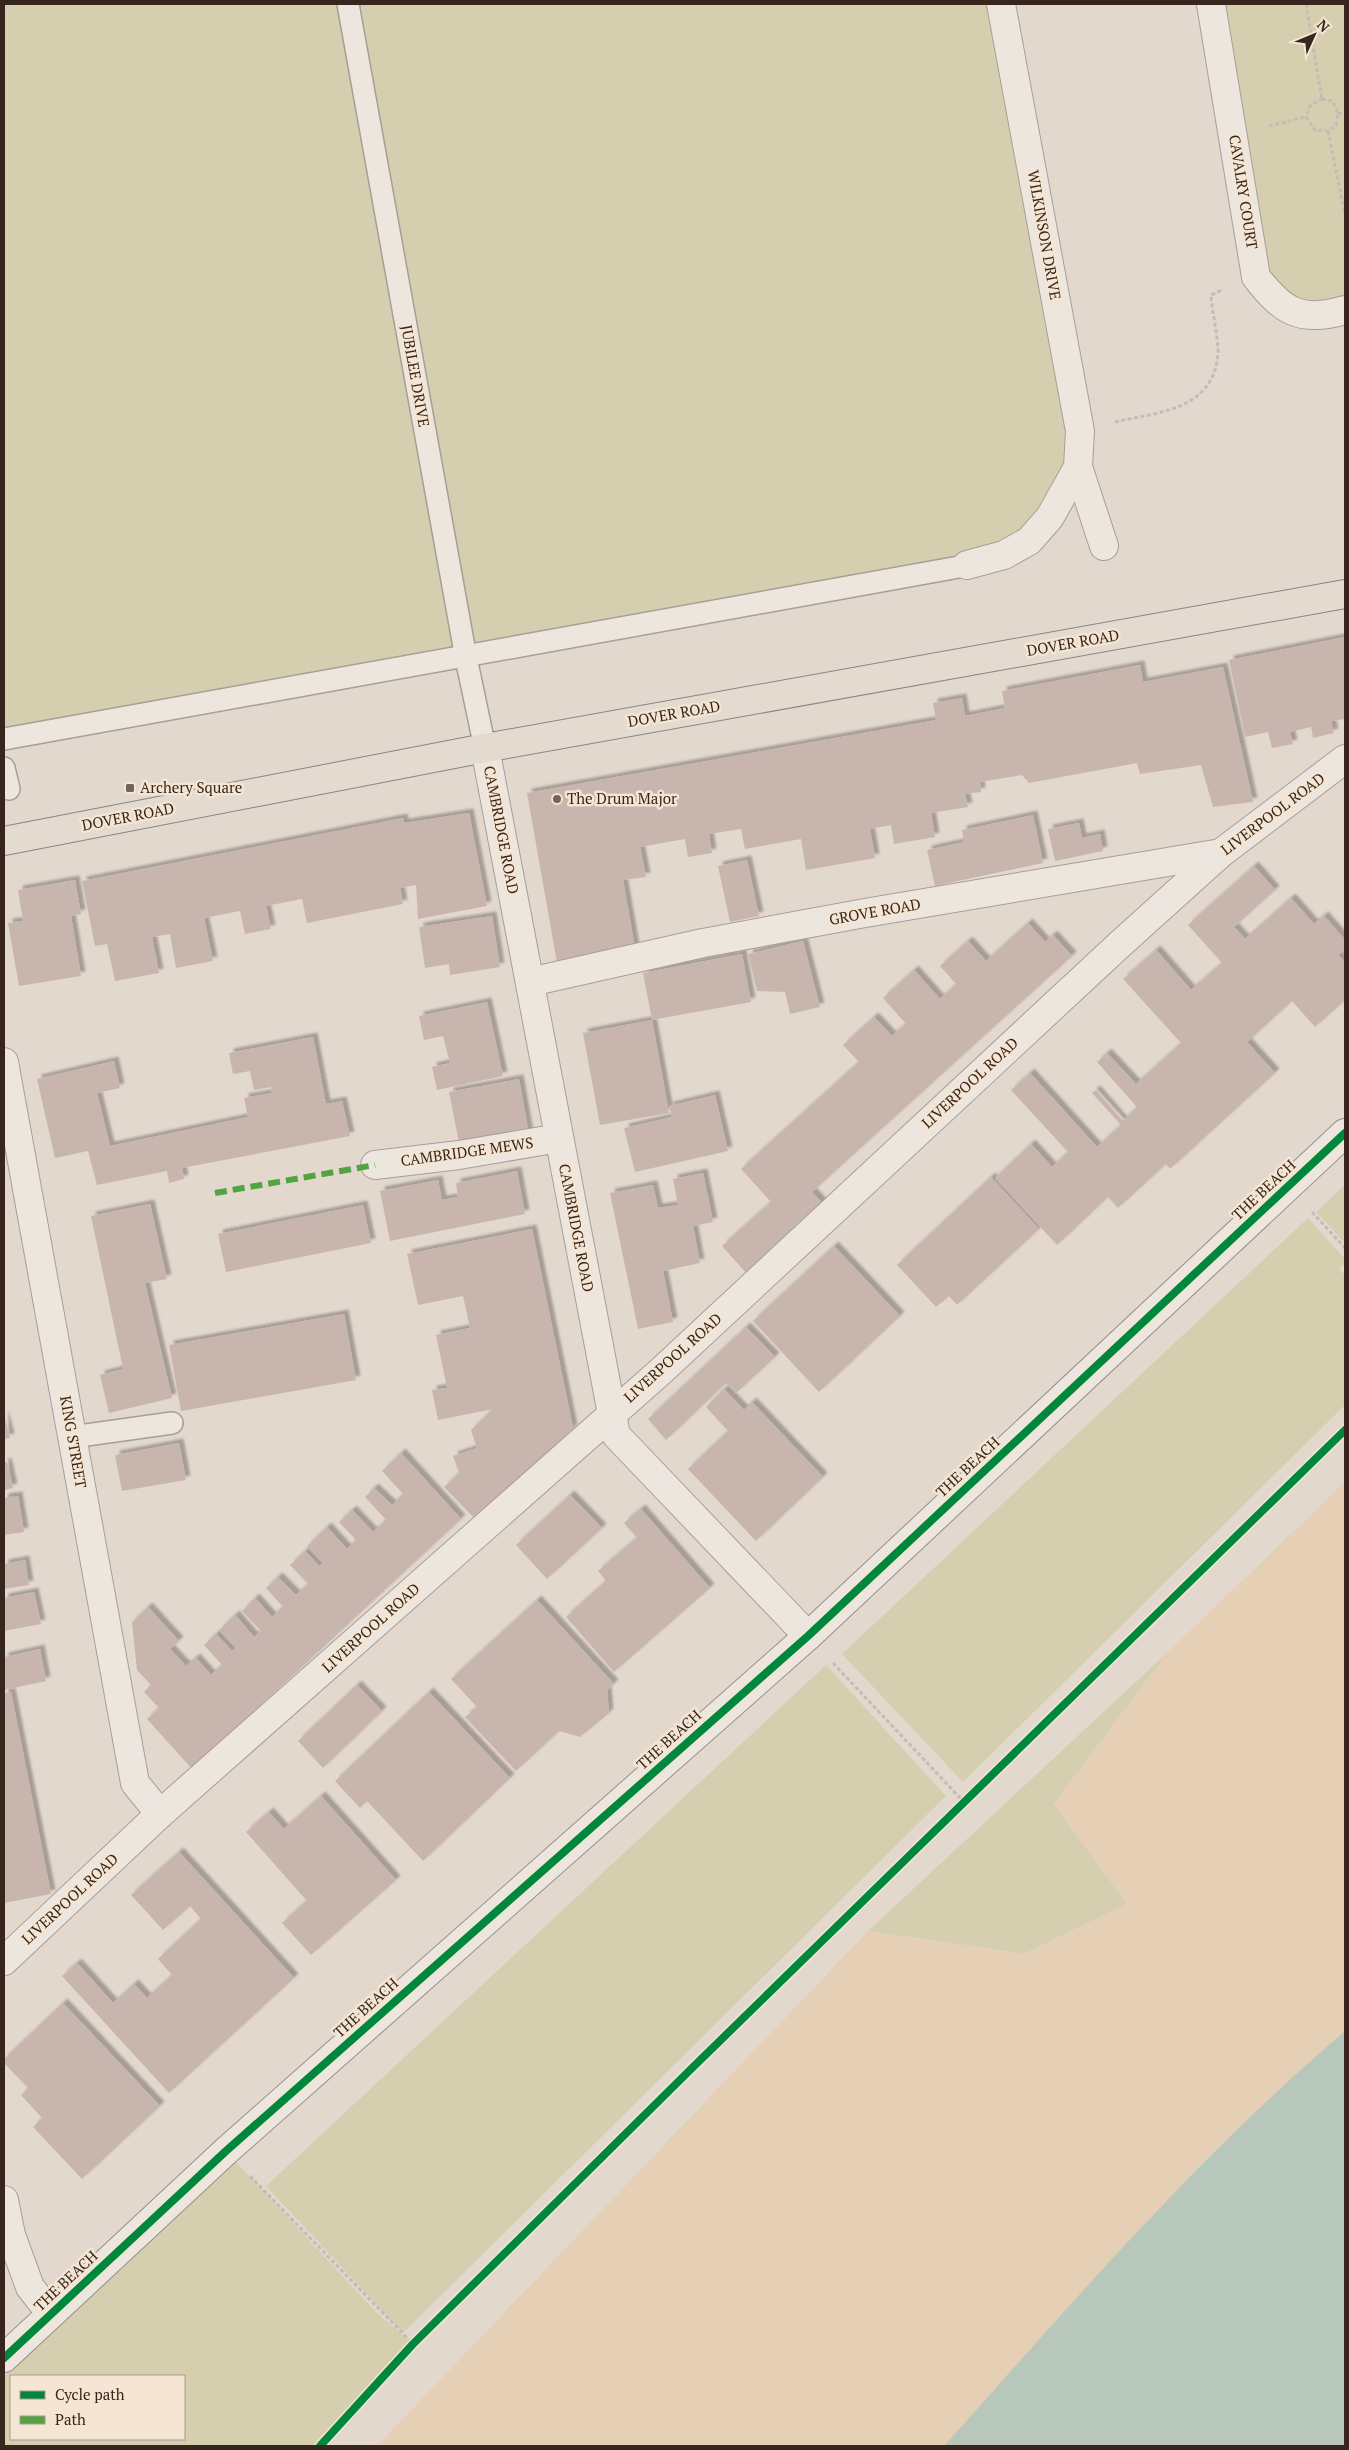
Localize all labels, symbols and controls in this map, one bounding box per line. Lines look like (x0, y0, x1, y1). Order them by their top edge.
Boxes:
north arrow (1289, 10, 1339, 60)
text: N (1313, 15, 1334, 36)
street label: CAVALRY COURT (1225, 133, 1263, 251)
street label: WILKINSON DRIVE (1024, 168, 1066, 301)
street label: JUBILEE DRIVE (397, 323, 435, 429)
street label: DOVER ROAD (1025, 624, 1121, 660)
street label: DOVER ROAD (626, 695, 722, 731)
street label: CAMBRIDGE ROAD (480, 764, 524, 896)
street label: LIVERPOOL ROAD (1216, 768, 1328, 859)
place label: Archery Square (140, 777, 242, 797)
marker: Archery Square (124, 782, 136, 794)
place label: The Drum Major (567, 788, 677, 808)
marker: The Drum Major (551, 793, 563, 805)
street label: DOVER ROAD (80, 797, 176, 835)
street label: GROVE ROAD (827, 893, 922, 929)
street label: LIVERPOOL ROAD (917, 1032, 1022, 1132)
street label: CAMBRIDGE MEWS (399, 1132, 534, 1170)
street label: THE BEACH (1227, 1154, 1300, 1224)
street label: CAMBRIDGE ROAD (555, 1162, 599, 1294)
street label: LIVERPOOL ROAD (619, 1308, 726, 1407)
street label: KING STREET (56, 1394, 92, 1490)
street label: THE BEACH (931, 1431, 1004, 1501)
street label: LIVERPOOL ROAD (317, 1578, 424, 1677)
street label: THE BEACH (632, 1705, 705, 1774)
street label: LIVERPOOL ROAD (17, 1848, 122, 1948)
street label: THE BEACH (329, 1973, 402, 2042)
street label: THE BEACH (29, 2245, 102, 2315)
legend (10, 2375, 185, 2440)
text: Cycle path (55, 2384, 125, 2404)
text: Path (55, 2409, 86, 2429)

